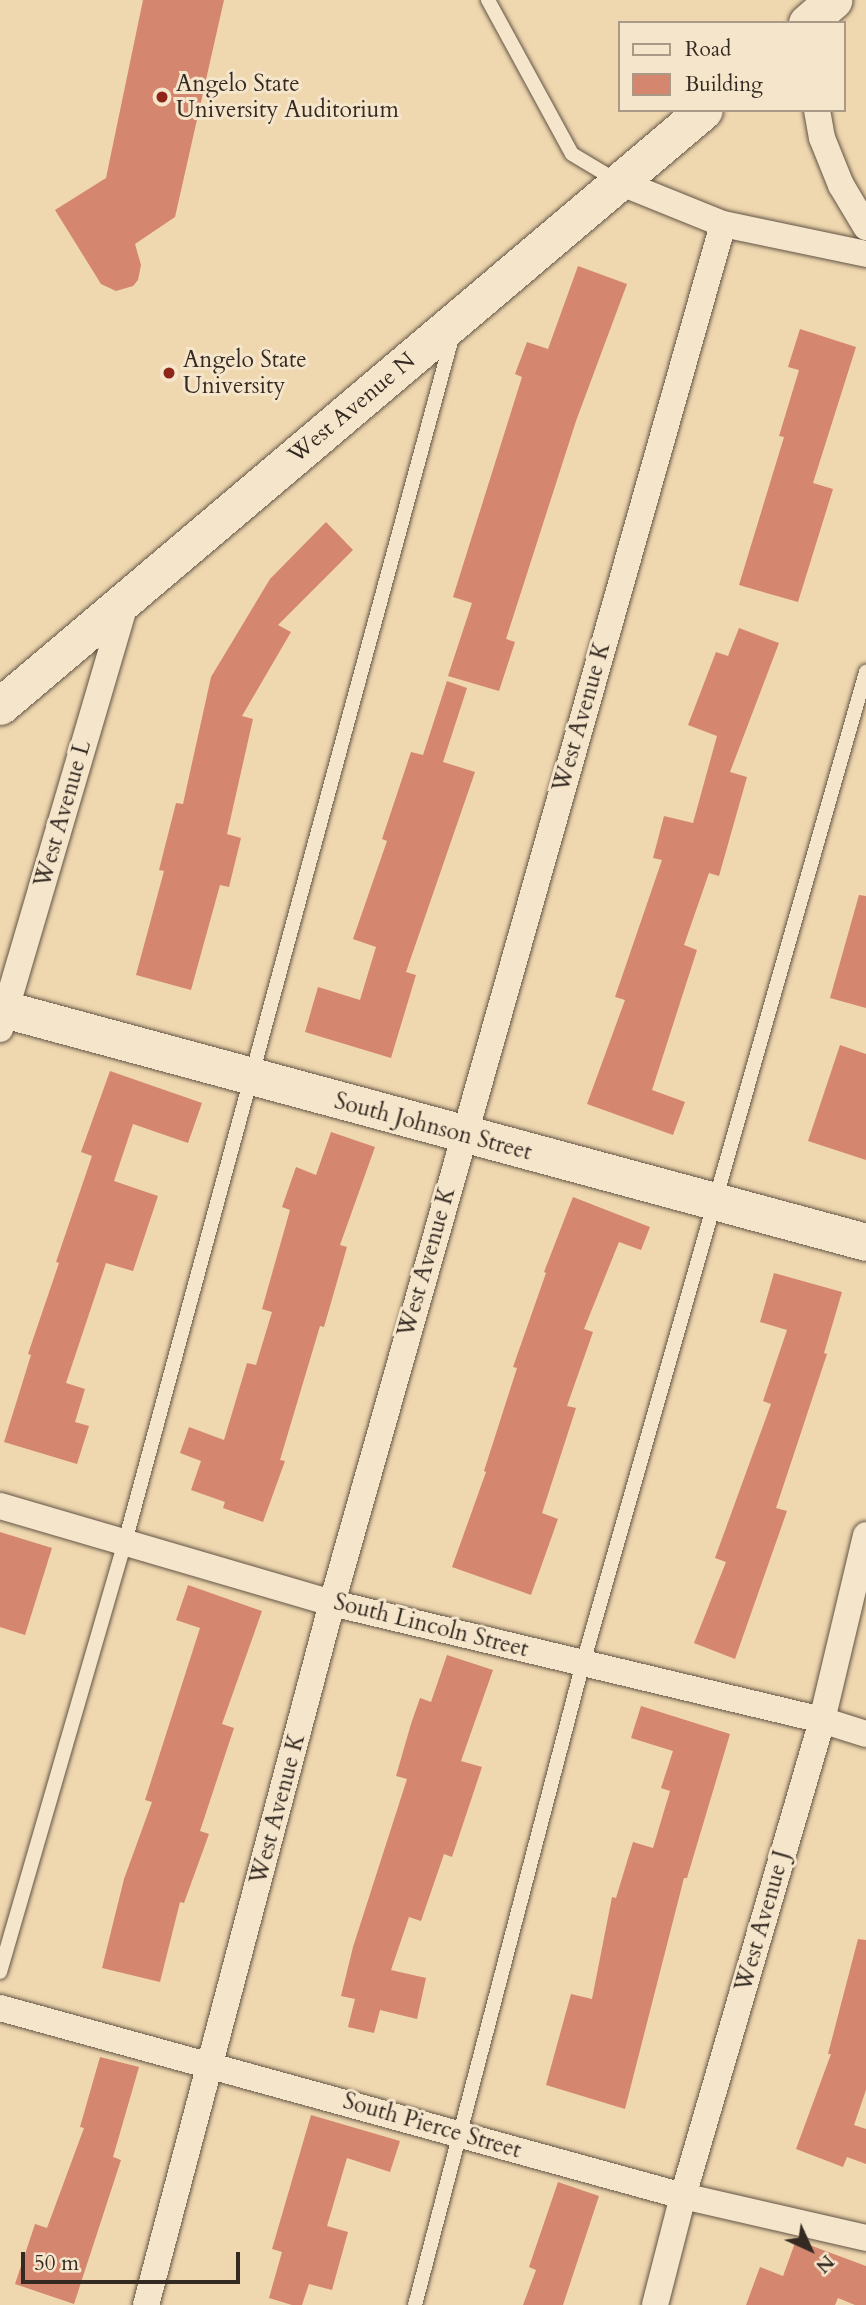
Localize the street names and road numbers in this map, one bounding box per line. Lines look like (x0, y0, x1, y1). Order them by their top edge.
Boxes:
street label: West Avenue N (283, 347, 421, 469)
street label: West Avenue K (547, 639, 617, 795)
street label: West Avenue L (29, 737, 97, 891)
street label: South Johnson Street (331, 1087, 535, 1167)
street label: West Avenue K (392, 1184, 462, 1340)
street label: South Lincoln Street (331, 1588, 531, 1664)
street label: West Avenue K (245, 1731, 311, 1887)
street label: West Avenue J (730, 1847, 796, 1995)
street label: South Pierce Street (340, 2087, 524, 2165)

